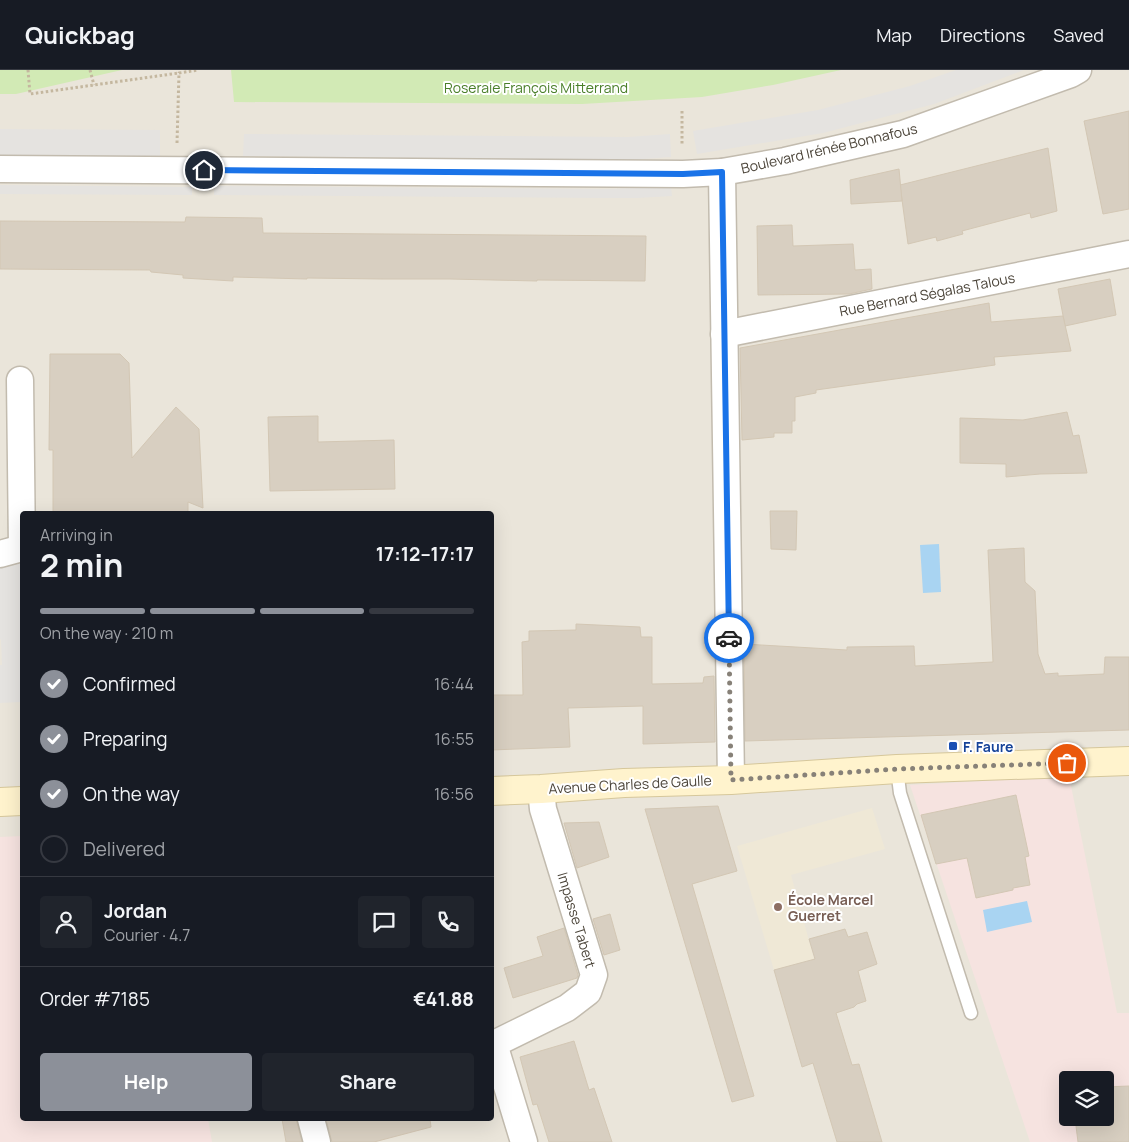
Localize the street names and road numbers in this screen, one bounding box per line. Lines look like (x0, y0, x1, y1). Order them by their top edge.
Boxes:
street label: Boulevard Irénée Bonnafous (739, 118, 919, 178)
street label: Rue Bernard Ségalas Talous (838, 268, 1016, 320)
street label: Avenue Charles de Gaulle (548, 770, 712, 798)
street label: Impasse Tabert (553, 870, 601, 971)

